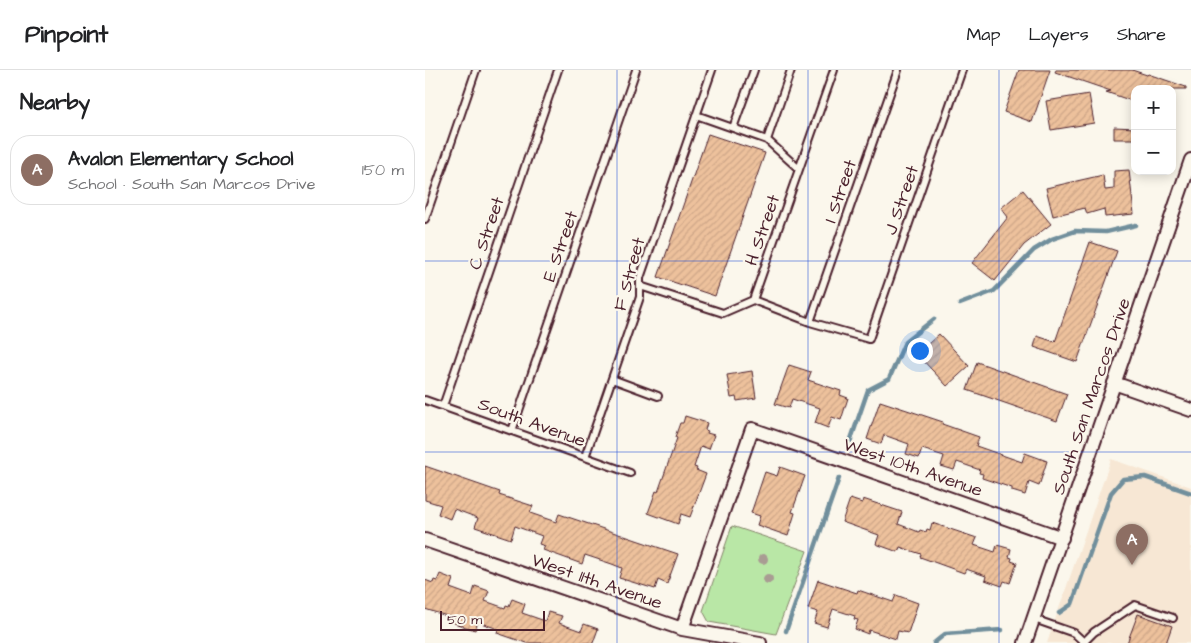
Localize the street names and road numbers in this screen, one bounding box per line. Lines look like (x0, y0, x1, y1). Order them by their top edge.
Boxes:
street label: I Street (818, 155, 863, 226)
street label: J Street (878, 161, 925, 238)
street label: H Street (739, 191, 787, 269)
street label: C Street (462, 193, 511, 273)
street label: E Street (537, 207, 584, 285)
street label: F Street (608, 234, 651, 314)
street label: South San Marcos Drive (1046, 294, 1137, 498)
street label: South Avenue (475, 391, 589, 454)
street label: West 10th Avenue (840, 432, 986, 503)
street label: West 11th Avenue (528, 547, 666, 616)

